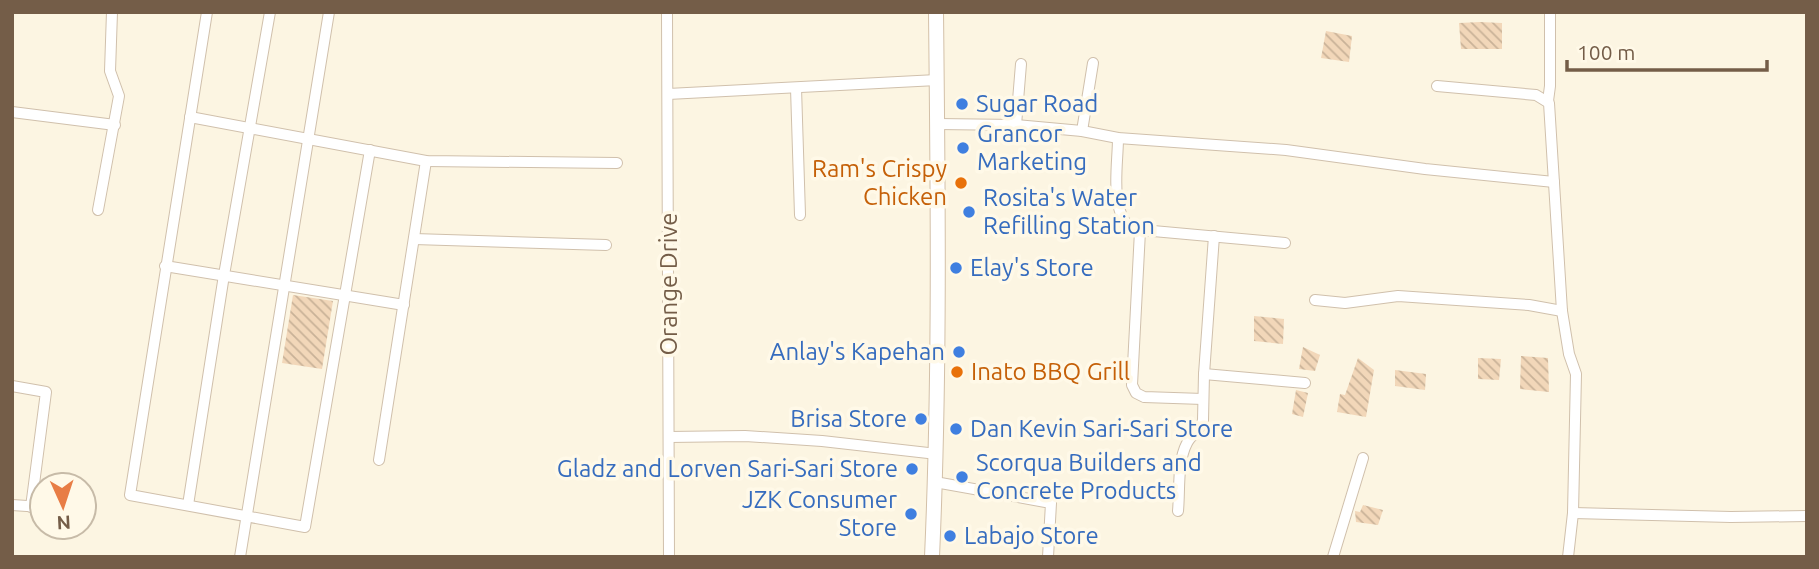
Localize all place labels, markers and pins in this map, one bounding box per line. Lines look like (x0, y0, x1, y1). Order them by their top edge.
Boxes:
place label: Sugar Road (976, 90, 1098, 117)
marker: Sugar Road (954, 96, 970, 112)
place label: Grancor Marketing (977, 120, 1087, 175)
marker: Grancor Marketing (955, 140, 971, 156)
place label: Ram's Crispy Chicken (812, 155, 947, 210)
marker: Ram's Crispy Chicken (953, 175, 969, 191)
place label: Rosita's Water Refilling Station (983, 184, 1155, 239)
marker: Rosita's Water Refilling Station (961, 204, 977, 220)
place label: Elay's Store (970, 254, 1094, 281)
marker: Elay's Store (948, 260, 964, 276)
place label: Anlay's Kapehan (770, 338, 945, 365)
marker: Anlay's Kapehan (951, 344, 967, 360)
place label: Inato BBQ Grill (971, 358, 1130, 385)
marker: Inato BBQ Grill (949, 364, 965, 380)
place label: Brisa Store (790, 405, 907, 432)
marker: Brisa Store (913, 411, 929, 427)
place label: Dan Kevin Sari-Sari Store (970, 415, 1233, 442)
marker: Dan Kevin Sari-Sari Store (948, 421, 964, 437)
place label: Scorqua Builders and Concrete Products (976, 449, 1202, 504)
place label: Gladz and Lorven Sari-Sari Store (557, 455, 898, 482)
marker: Gladz and Lorven Sari-Sari Store (904, 461, 920, 477)
marker: Scorqua Builders and Concrete Products (954, 469, 970, 485)
place label: JZK Consumer Store (742, 486, 897, 541)
marker: JZK Consumer Store (903, 506, 919, 522)
place label: Labajo Store (964, 522, 1099, 549)
marker: Labajo Store (942, 528, 958, 544)

